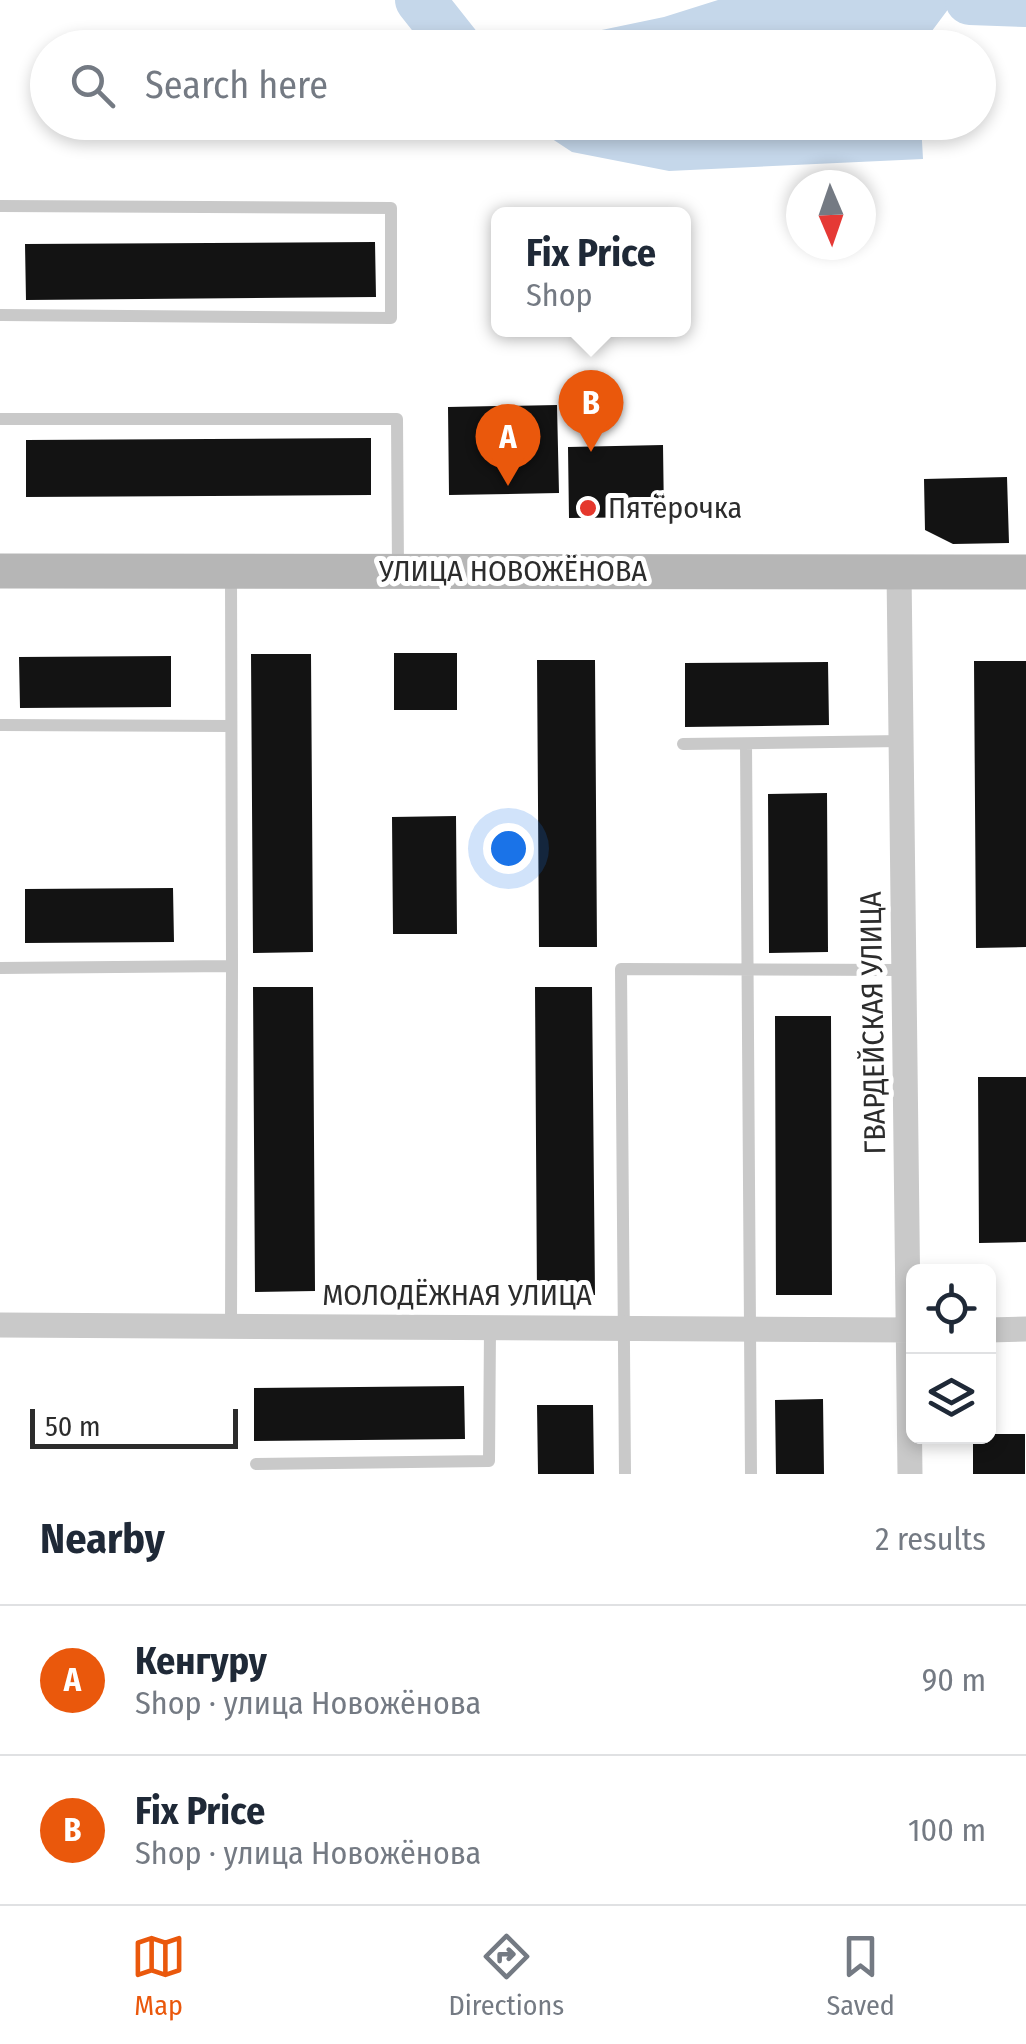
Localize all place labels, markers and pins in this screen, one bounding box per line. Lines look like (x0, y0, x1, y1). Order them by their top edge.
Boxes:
pin: B (558, 370, 624, 452)
pin: A (476, 404, 540, 486)
place label: Пятёрочка (608, 490, 742, 526)
marker: Пятёрочка (577, 497, 599, 519)

